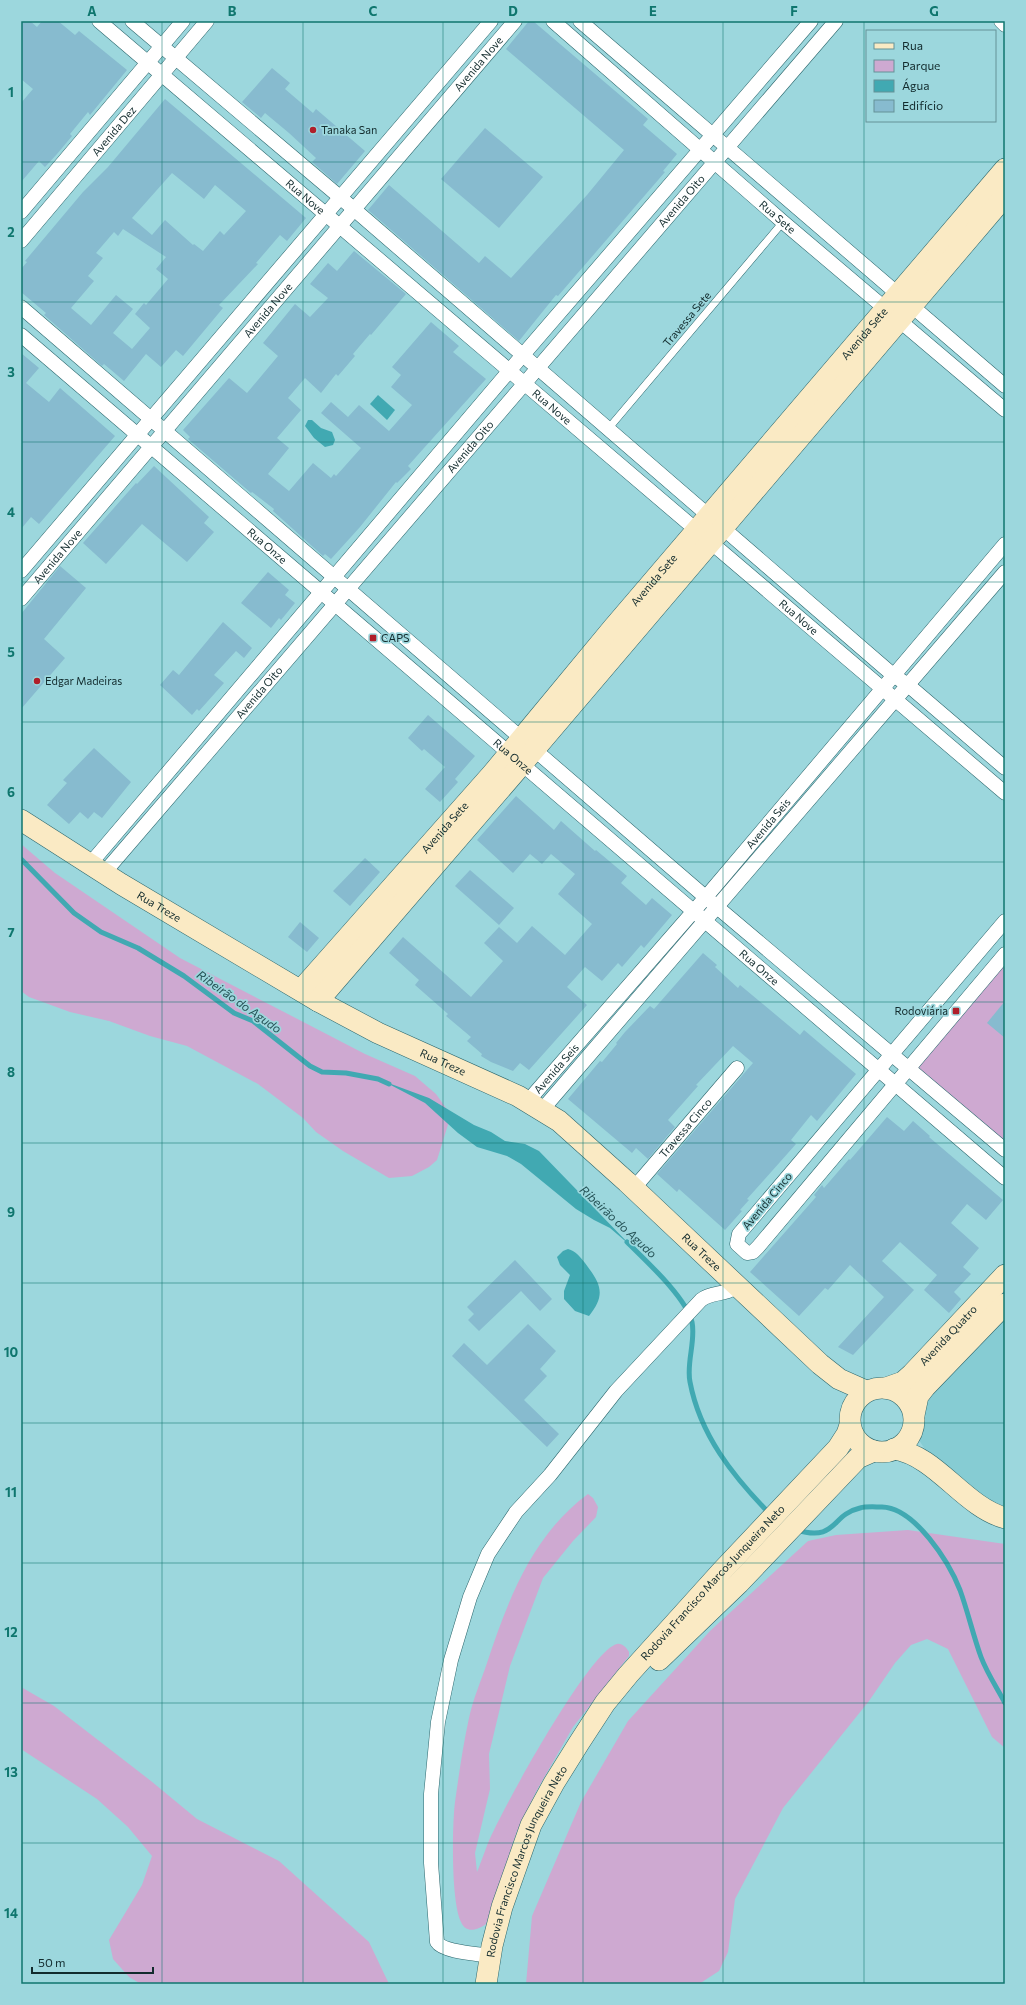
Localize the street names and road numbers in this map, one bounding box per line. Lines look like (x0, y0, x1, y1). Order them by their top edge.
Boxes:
street label: Avenida Nove (451, 33, 505, 93)
street label: Avenida Dez (89, 103, 139, 158)
street label: Avenida Oito (655, 172, 707, 229)
street label: Rua Nove (283, 176, 328, 217)
street label: Rua Sete (757, 197, 799, 236)
street label: Avenida Nove (241, 280, 295, 340)
street label: Travessa Sete (660, 288, 713, 349)
street label: Avenida Sete (838, 305, 890, 362)
street label: Rua Nove (530, 386, 575, 427)
street label: Avenida Oito (444, 417, 496, 475)
street label: Rua Onze (245, 525, 290, 566)
street label: Avenida Nove (30, 526, 84, 586)
street label: Avenida Sete (628, 551, 679, 608)
street label: Rua Nove (777, 596, 821, 637)
street label: Avenida Oito (233, 663, 285, 721)
street label: Rua Onze (491, 736, 536, 777)
street label: Avenida Seis (743, 795, 793, 851)
street label: Avenida Sete (418, 799, 471, 856)
street label: Rua Treze (135, 888, 184, 924)
street label: Rua Onze (737, 946, 782, 988)
street label: Avenida Seis (531, 1041, 581, 1096)
street label: Rua Treze (418, 1046, 468, 1078)
street label: Travessa Cinco (656, 1095, 714, 1160)
street label: Avenida Cinco (739, 1169, 795, 1232)
street label: Rua Treze (680, 1230, 724, 1273)
street label: Avenida Quatro (916, 1302, 980, 1368)
street label: Rodovia Francisco Marcos Junqueira Neto (638, 1502, 787, 1663)
street label: Rodovia Francisco Marcos Junqueira Neto (483, 1762, 570, 1958)

